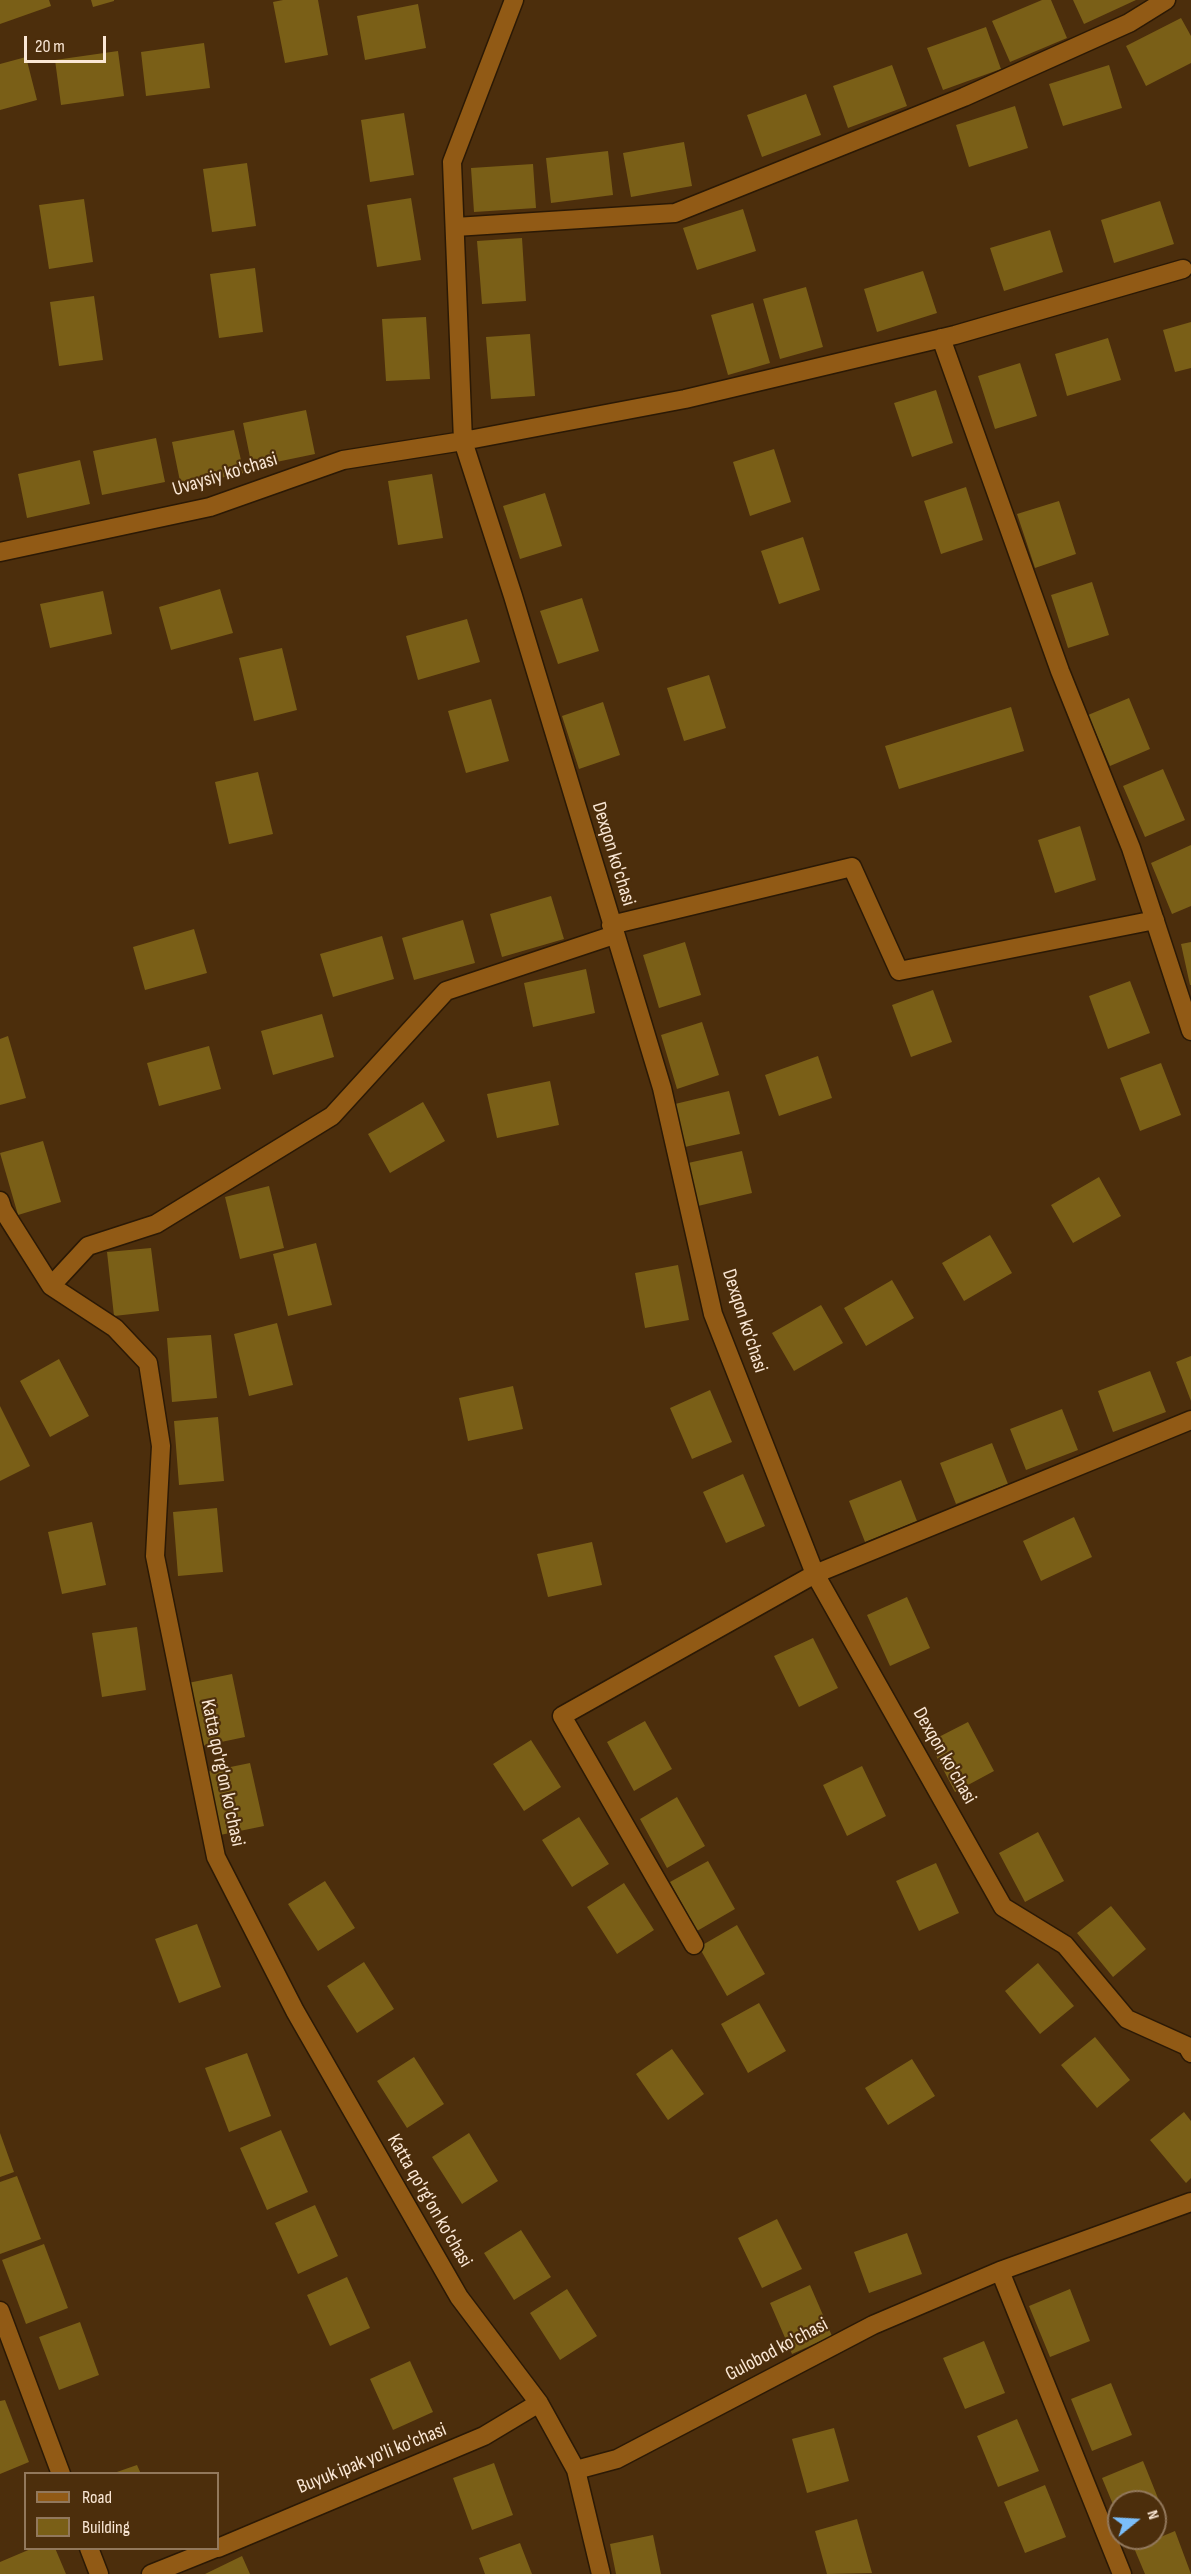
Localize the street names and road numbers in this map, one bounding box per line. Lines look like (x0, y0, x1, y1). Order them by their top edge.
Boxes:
street label: Uvaysiy ko'chasi (170, 448, 280, 502)
street label: Dexqon ko'chasi (586, 799, 640, 909)
street label: Dexqon ko'chasi (716, 1266, 772, 1376)
street label: Katta qo'rg'on ko'chasi (195, 1697, 249, 1849)
street label: Dexqon ko'chasi (907, 1704, 981, 1808)
street label: Katta qo'rg'on ko'chasi (381, 2130, 477, 2272)
street label: Gulobod ko'chasi (722, 2313, 832, 2387)
street label: Buyuk ipak yo'li ko'chasi (294, 2418, 450, 2500)

